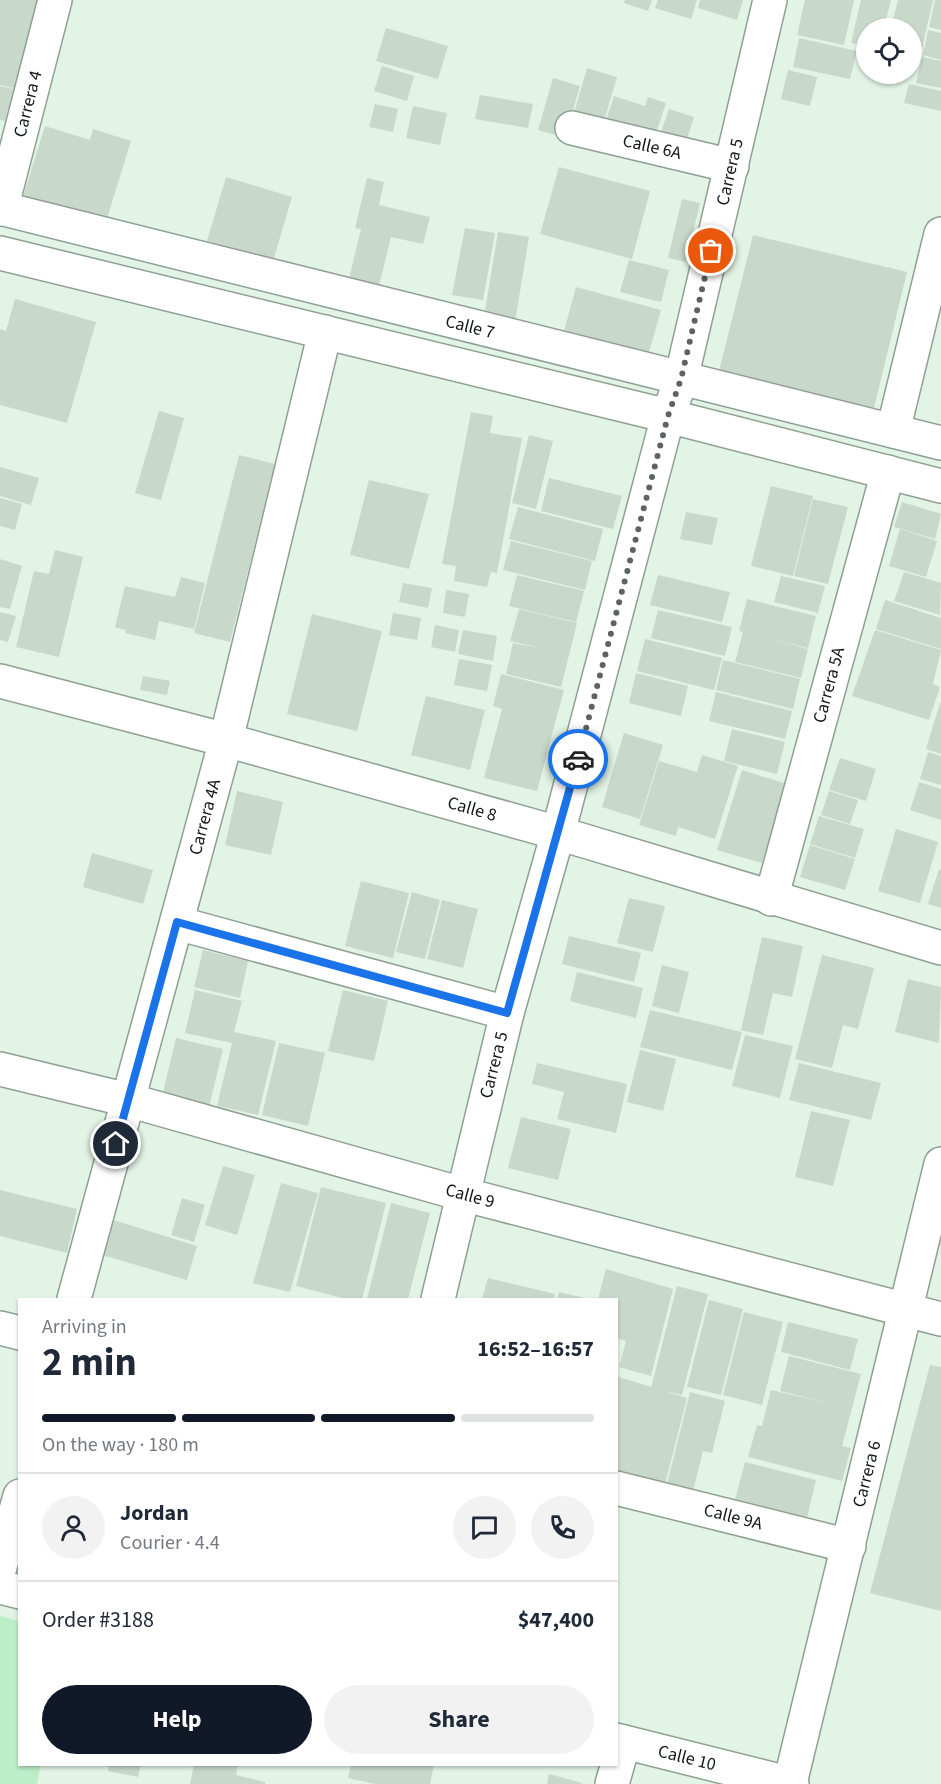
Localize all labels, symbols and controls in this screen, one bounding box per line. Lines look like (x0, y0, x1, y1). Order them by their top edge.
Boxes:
map controls (856, 18, 922, 84)
button: locate (856, 18, 922, 84)
street label: Carrera 4 (8, 68, 48, 140)
street label: Calle 6A (620, 128, 684, 166)
street label: Carrera 5 (710, 136, 750, 208)
pin (685, 225, 736, 276)
icon: bag (694, 234, 727, 267)
street label: Calle 7 (443, 309, 497, 345)
street label: Carrera 5A (807, 644, 851, 726)
courier (548, 729, 608, 789)
icon: car (562, 743, 595, 776)
street label: Carrera 4A (183, 776, 227, 858)
street label: Calle 8 (445, 790, 500, 828)
street label: Carrera 5 (474, 1029, 514, 1101)
pin (90, 1118, 141, 1169)
icon: home (99, 1127, 132, 1160)
street label: Calle 9 (443, 1177, 497, 1215)
text: Arriving in (42, 1313, 127, 1341)
text: 16:52–16:57 (477, 1333, 594, 1365)
text: 2 min (42, 1335, 137, 1391)
text: On the way · 180 m (42, 1431, 199, 1459)
street label: Carrera 6 (847, 1438, 887, 1510)
button: person (42, 1496, 105, 1559)
button: chat (453, 1496, 516, 1559)
button: phone (531, 1496, 594, 1559)
text: Jordan (120, 1497, 189, 1529)
street label: Calle 9A (701, 1498, 765, 1536)
text: Courier · 4.4 (120, 1529, 220, 1557)
text: Order #3188 (42, 1604, 154, 1636)
text: $47,400 (518, 1604, 594, 1636)
button: Help (42, 1685, 312, 1754)
button: Share (324, 1685, 594, 1754)
street label: Calle 10 (655, 1739, 719, 1777)

